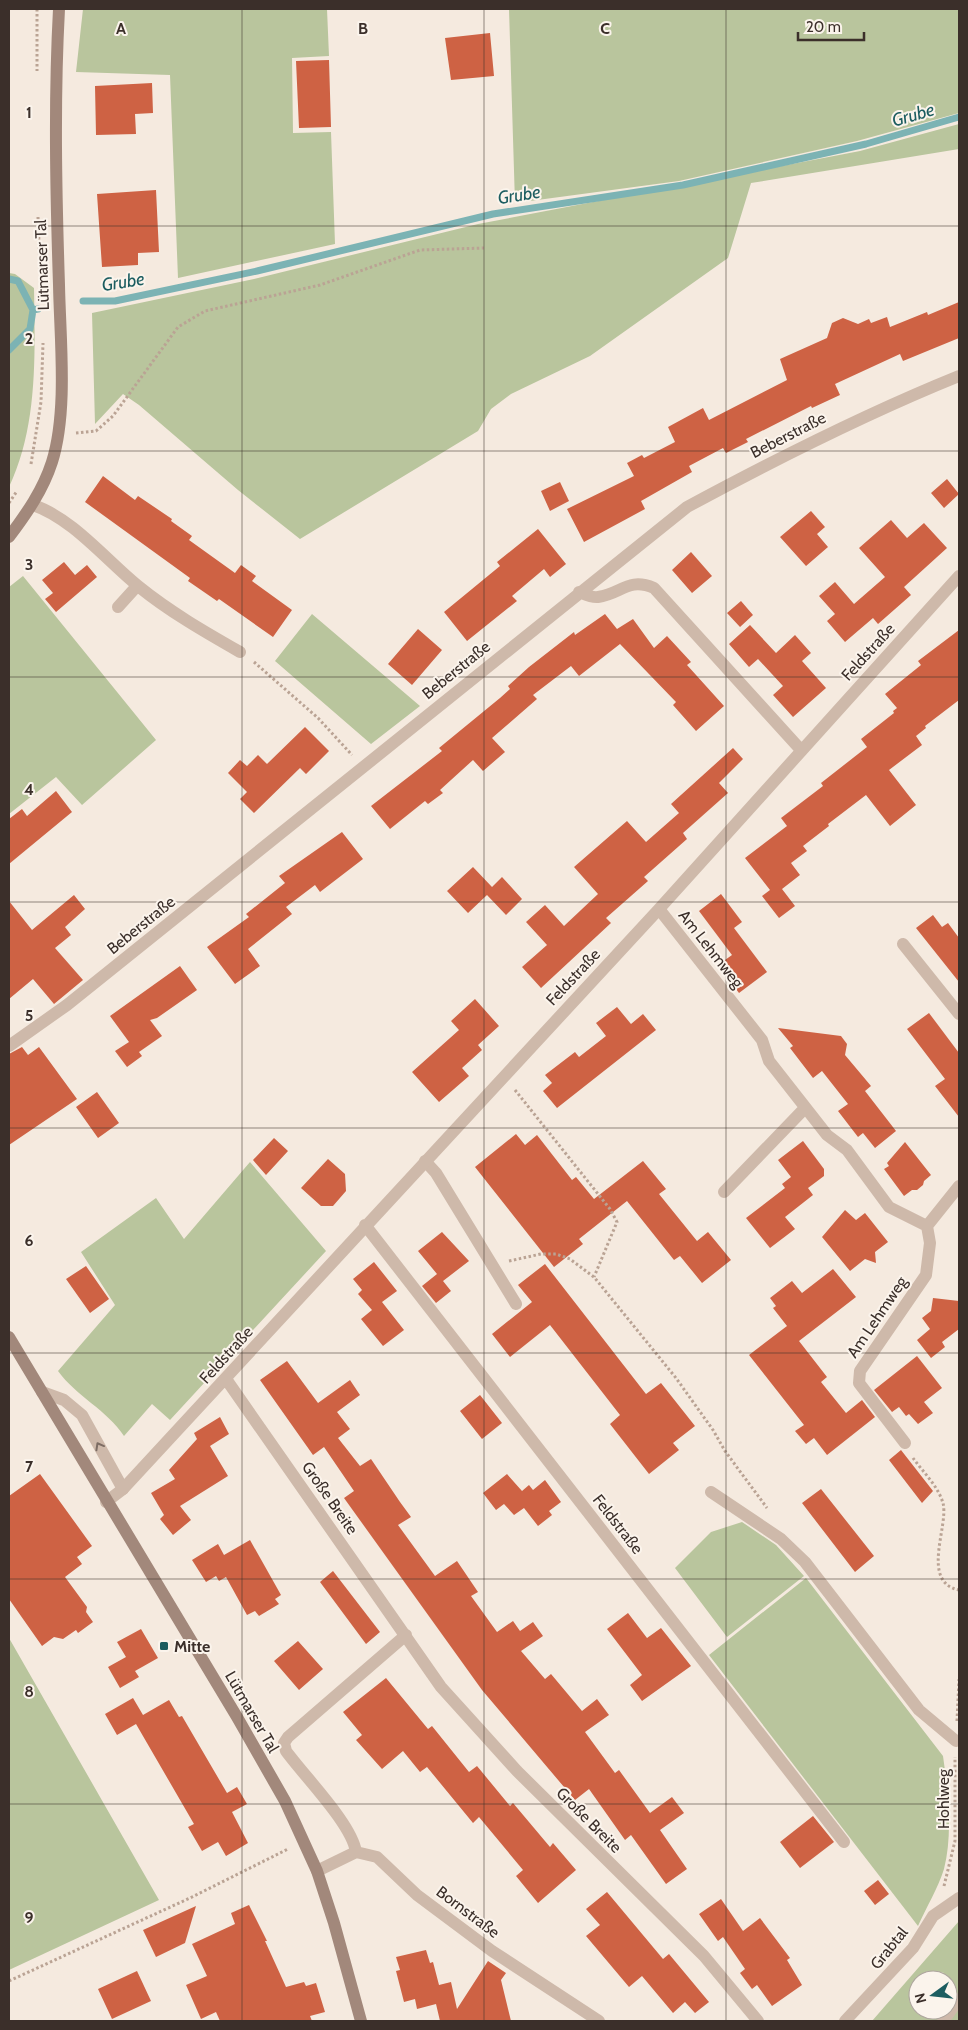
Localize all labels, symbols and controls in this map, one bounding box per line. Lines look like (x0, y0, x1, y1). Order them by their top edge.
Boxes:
scale bar (798, 10, 864, 42)
text: 20 m (806, 18, 841, 36)
text: A (116, 19, 126, 38)
text: B (358, 19, 368, 38)
text: C (600, 19, 610, 38)
water label: Grube (889, 98, 937, 132)
text: 1 (26, 103, 32, 122)
water label: Grube (496, 181, 542, 209)
street label: Lütmarser Tal (31, 219, 53, 311)
water label: Grube (100, 268, 146, 296)
text: 2 (25, 329, 33, 348)
street label: Beberstraße (747, 408, 829, 462)
text: 3 (25, 555, 33, 574)
street label: Feldstraße (837, 619, 899, 685)
street label: Beberstraße (418, 637, 494, 703)
text: 4 (24, 780, 34, 799)
street label: Beberstraße (103, 892, 179, 958)
street label: Am Lehmweg (675, 906, 748, 993)
street label: Feldstraße (542, 945, 604, 1009)
text: 5 (25, 1006, 33, 1025)
text: 6 (25, 1231, 34, 1250)
street label: Am Lehmweg (843, 1272, 912, 1361)
street label: Feldstraße (195, 1322, 257, 1388)
one-way arrow (95, 1443, 105, 1452)
text: 7 (25, 1457, 34, 1476)
street label: Große Breite (298, 1458, 362, 1538)
street label: Feldstraße (589, 1490, 647, 1558)
place label: Mitte (174, 1637, 210, 1656)
marker: Mitte (158, 1640, 170, 1652)
street label: Lütmarser Tal (221, 1668, 283, 1756)
text: 8 (24, 1682, 34, 1701)
street label: Hohlweg (934, 1768, 953, 1829)
street label: Große Breite (552, 1783, 626, 1857)
street label: Bornstraße (433, 1882, 503, 1942)
text: 9 (25, 1908, 34, 1927)
street label: Grabtal (866, 1923, 912, 1973)
north arrow (908, 1970, 958, 2020)
text: N (910, 1991, 930, 2005)

